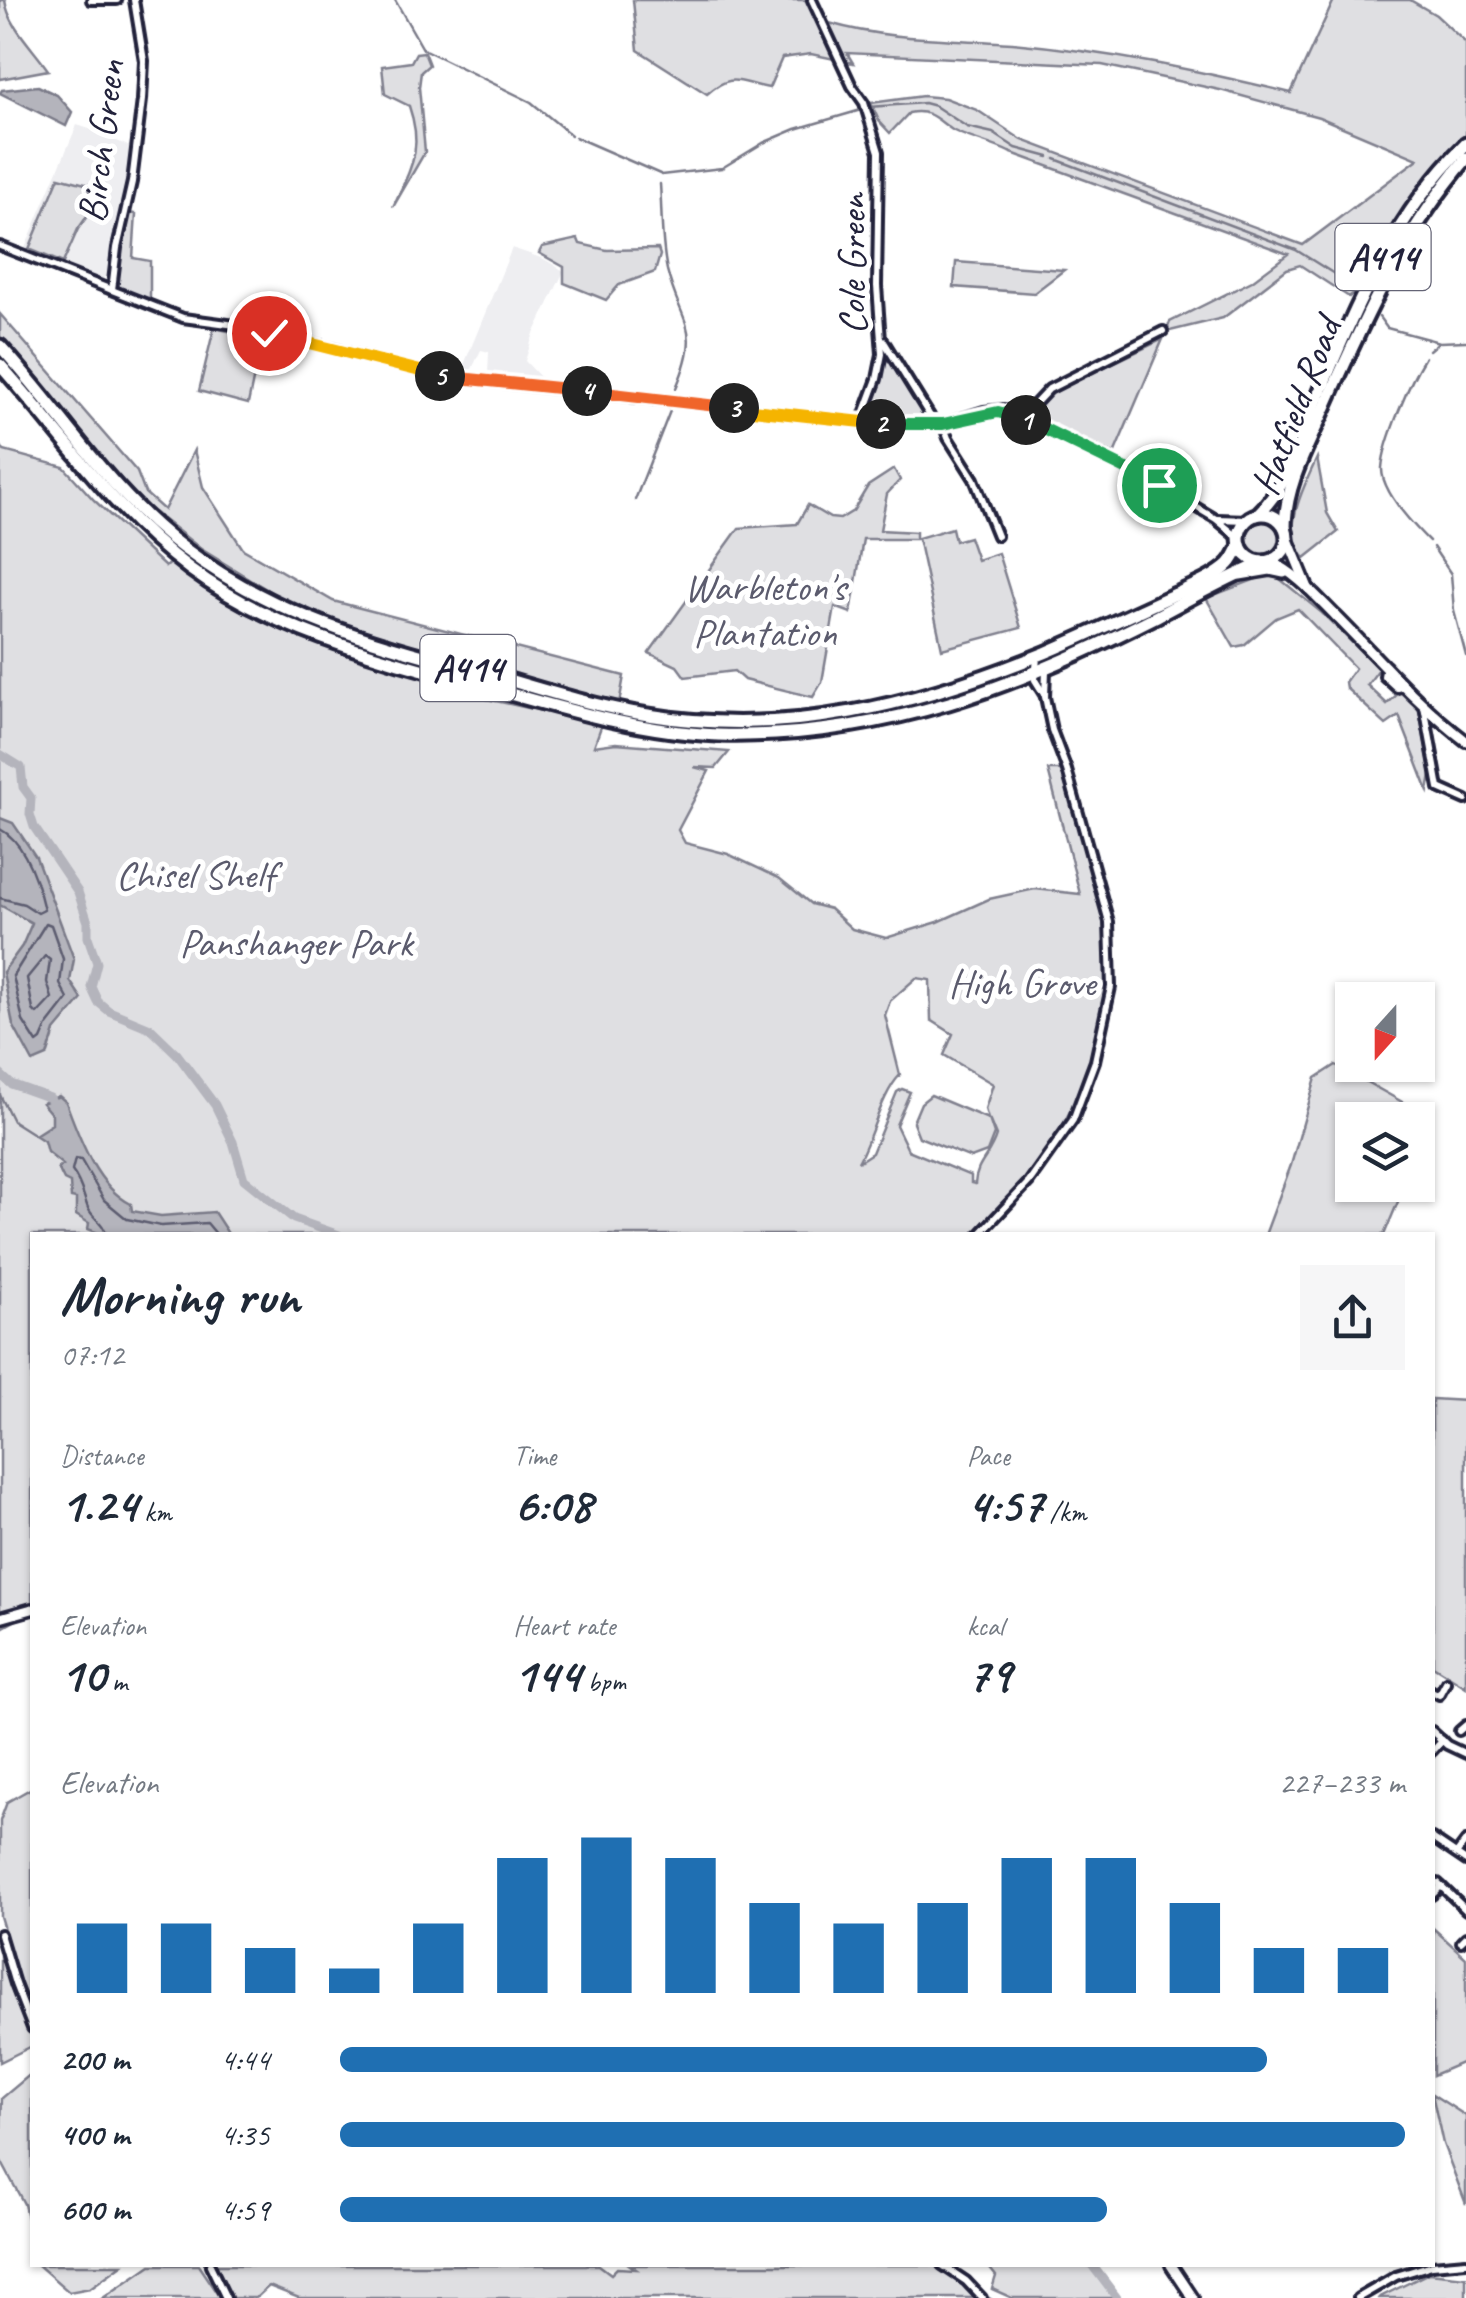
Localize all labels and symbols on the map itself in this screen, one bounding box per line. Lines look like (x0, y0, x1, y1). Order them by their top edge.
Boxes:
street label: Birch Green (66, 56, 136, 225)
street label: Cole Green (827, 192, 877, 334)
road number: A414 (1336, 224, 1430, 290)
pin (227, 291, 312, 376)
street label: Hatfield Road (1239, 305, 1355, 502)
pin: 5 (415, 351, 465, 401)
pin: 4 (562, 366, 612, 416)
pin: 3 (709, 383, 759, 433)
pin: 1 (1001, 395, 1051, 445)
pin: 2 (856, 399, 906, 449)
pin (1117, 443, 1202, 528)
park label: Warbleton's Plantation (684, 562, 849, 658)
road number: A414 (420, 635, 516, 701)
park label: Chisel Shelf (116, 850, 283, 900)
park label: Panshanger Park (180, 918, 415, 968)
park label: High Grove (948, 958, 1099, 1008)
north arrow (1335, 982, 1435, 1082)

